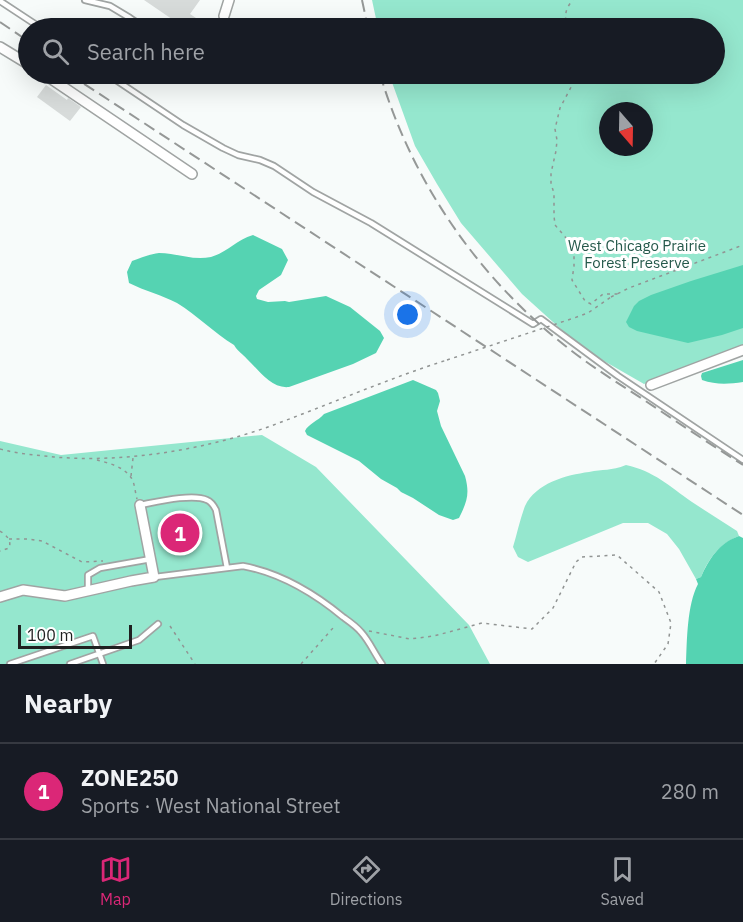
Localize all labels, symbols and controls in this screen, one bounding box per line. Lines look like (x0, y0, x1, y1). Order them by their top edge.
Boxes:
search box (18, 18, 725, 84)
icon: search (39, 35, 72, 68)
text: Search here (87, 37, 205, 66)
north arrow (599, 102, 653, 156)
park label: West Chicago Prairie Forest Preserve (568, 236, 706, 272)
your location (393, 300, 422, 329)
pin: 1 (160, 510, 200, 556)
scale bar (18, 622, 132, 650)
text: 100 m (27, 625, 74, 645)
text: Nearby (24, 686, 112, 720)
text: ZONE250 (81, 763, 179, 792)
text: 1 (38, 778, 50, 805)
text: 280 m (661, 778, 719, 805)
text: Sports · West National Street (81, 792, 341, 819)
tab: Map (99, 853, 132, 909)
tab: Directions (330, 853, 403, 909)
tab: Saved (601, 853, 644, 909)

